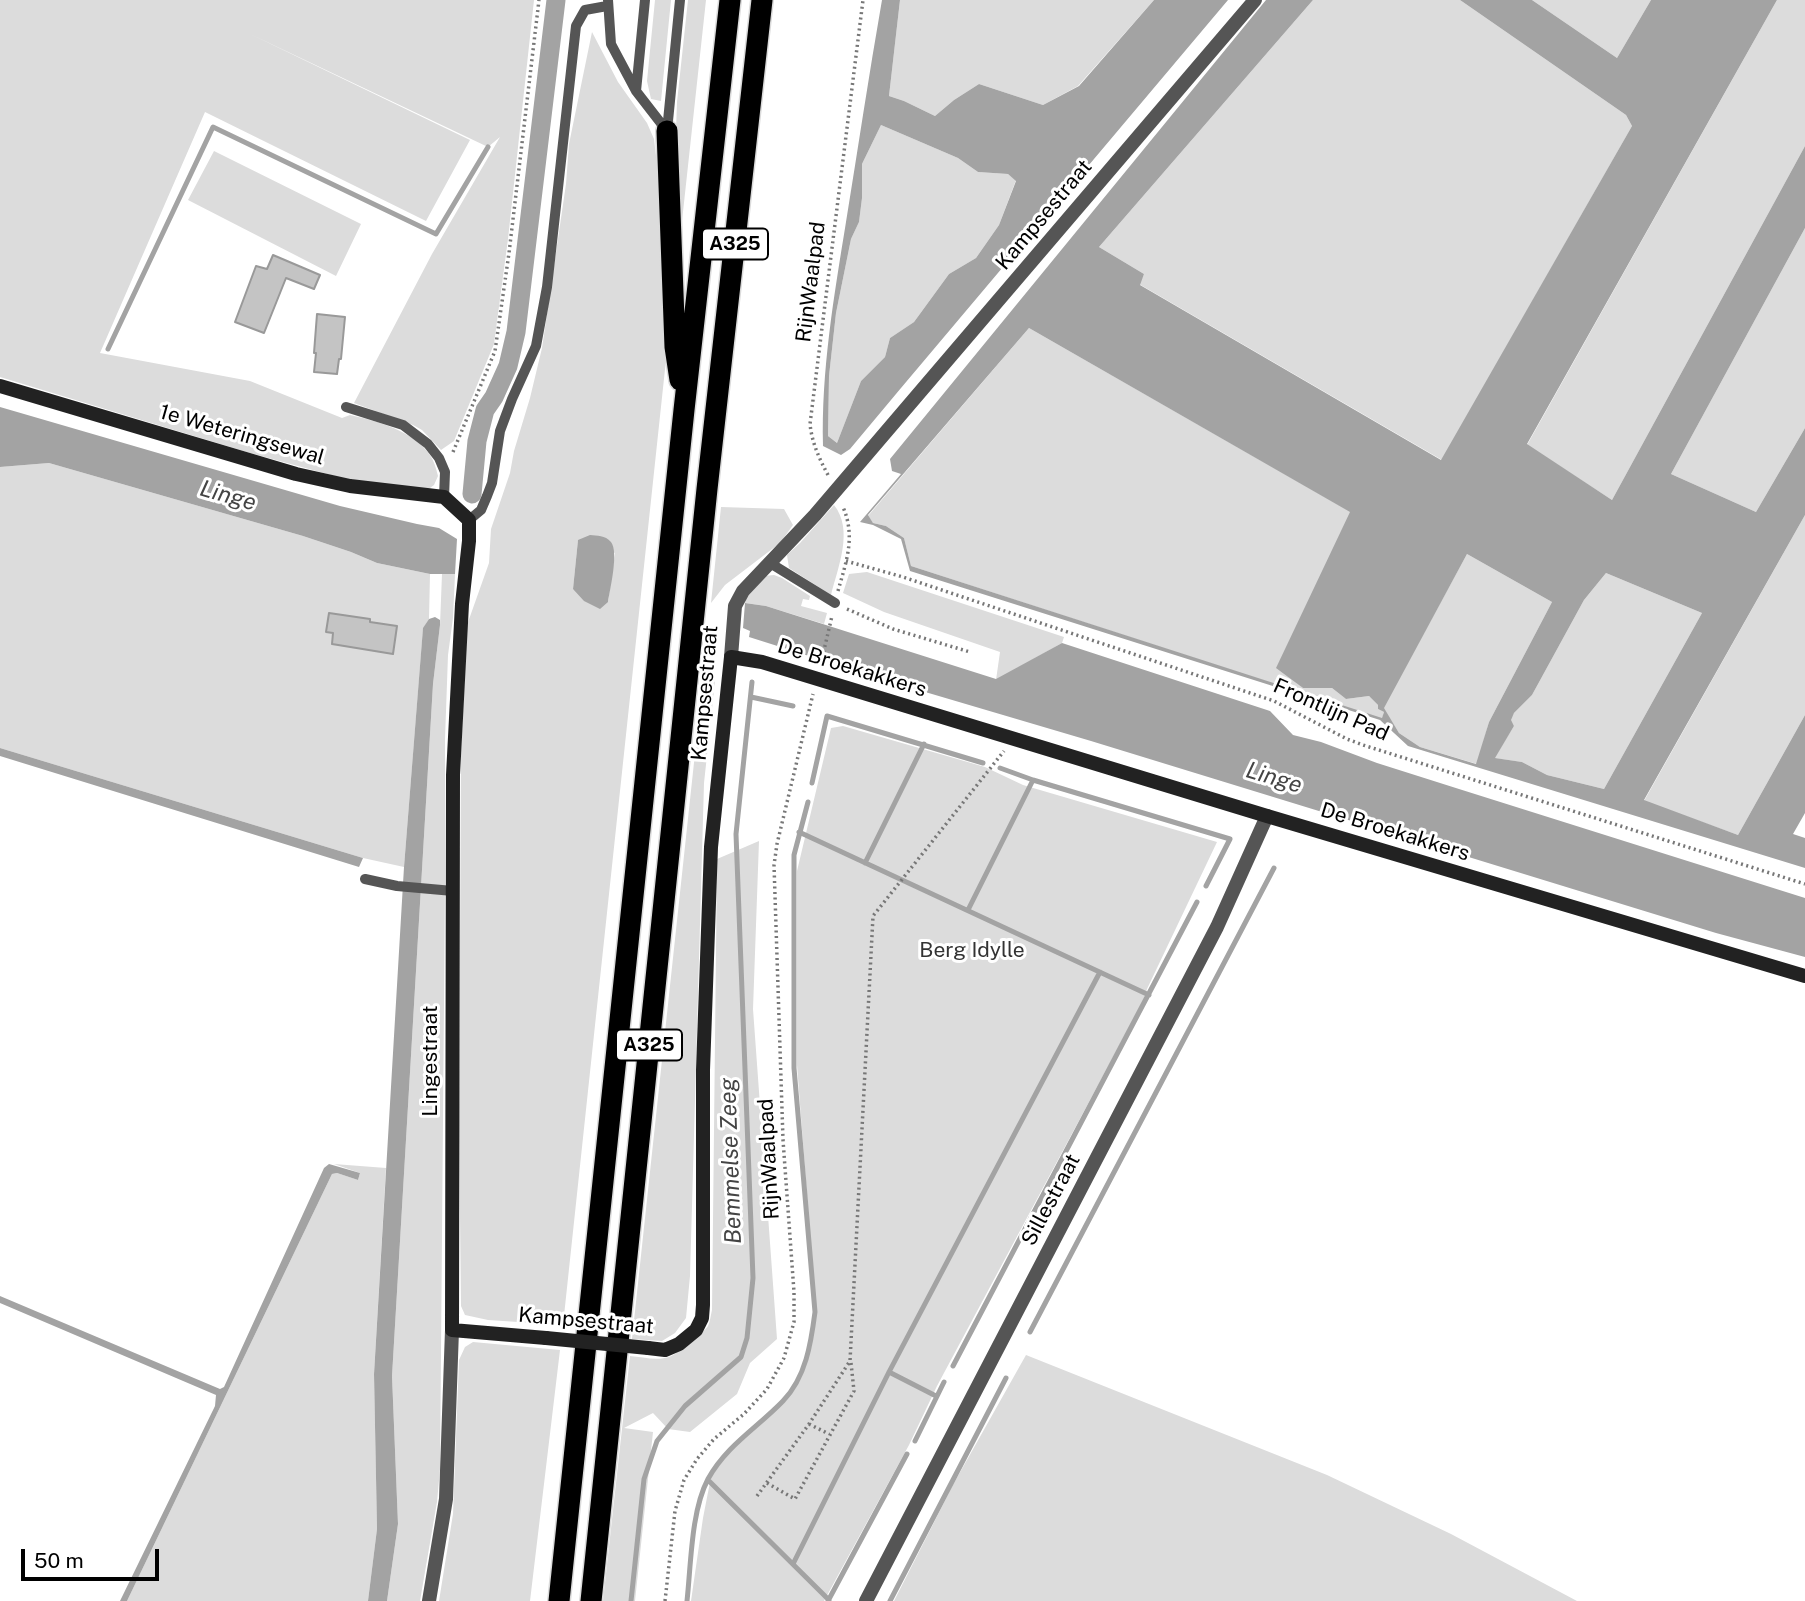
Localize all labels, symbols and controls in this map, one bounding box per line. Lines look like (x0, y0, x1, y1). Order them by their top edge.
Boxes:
street label: Kampsestraat (991, 155, 1097, 275)
street label: RijnWaalpad (791, 220, 831, 344)
road number: A325 (702, 228, 768, 260)
street label: 1e Weteringsewal (157, 399, 327, 471)
water label: Linge (197, 475, 259, 517)
street label: Kampsestraat (687, 624, 723, 762)
street label: De Broekakkers (775, 633, 929, 703)
street label: Frontlijn Pad (1269, 673, 1393, 747)
water label: Linge (1243, 756, 1305, 800)
street label: De Broekakkers (1318, 797, 1472, 867)
park label: Berg Idylle (919, 938, 1025, 964)
street label: Lingestraat (418, 1005, 444, 1117)
road number: A325 (616, 1030, 682, 1060)
water label: Bemmelse Zeeg (714, 1077, 748, 1245)
street label: RijnWaalpad (753, 1098, 785, 1220)
street label: Sillestraat (1016, 1150, 1086, 1250)
street label: Kampsestraat (517, 1303, 655, 1339)
scale bar (24, 1534, 163, 1578)
text: 50 m (34, 1548, 84, 1573)

